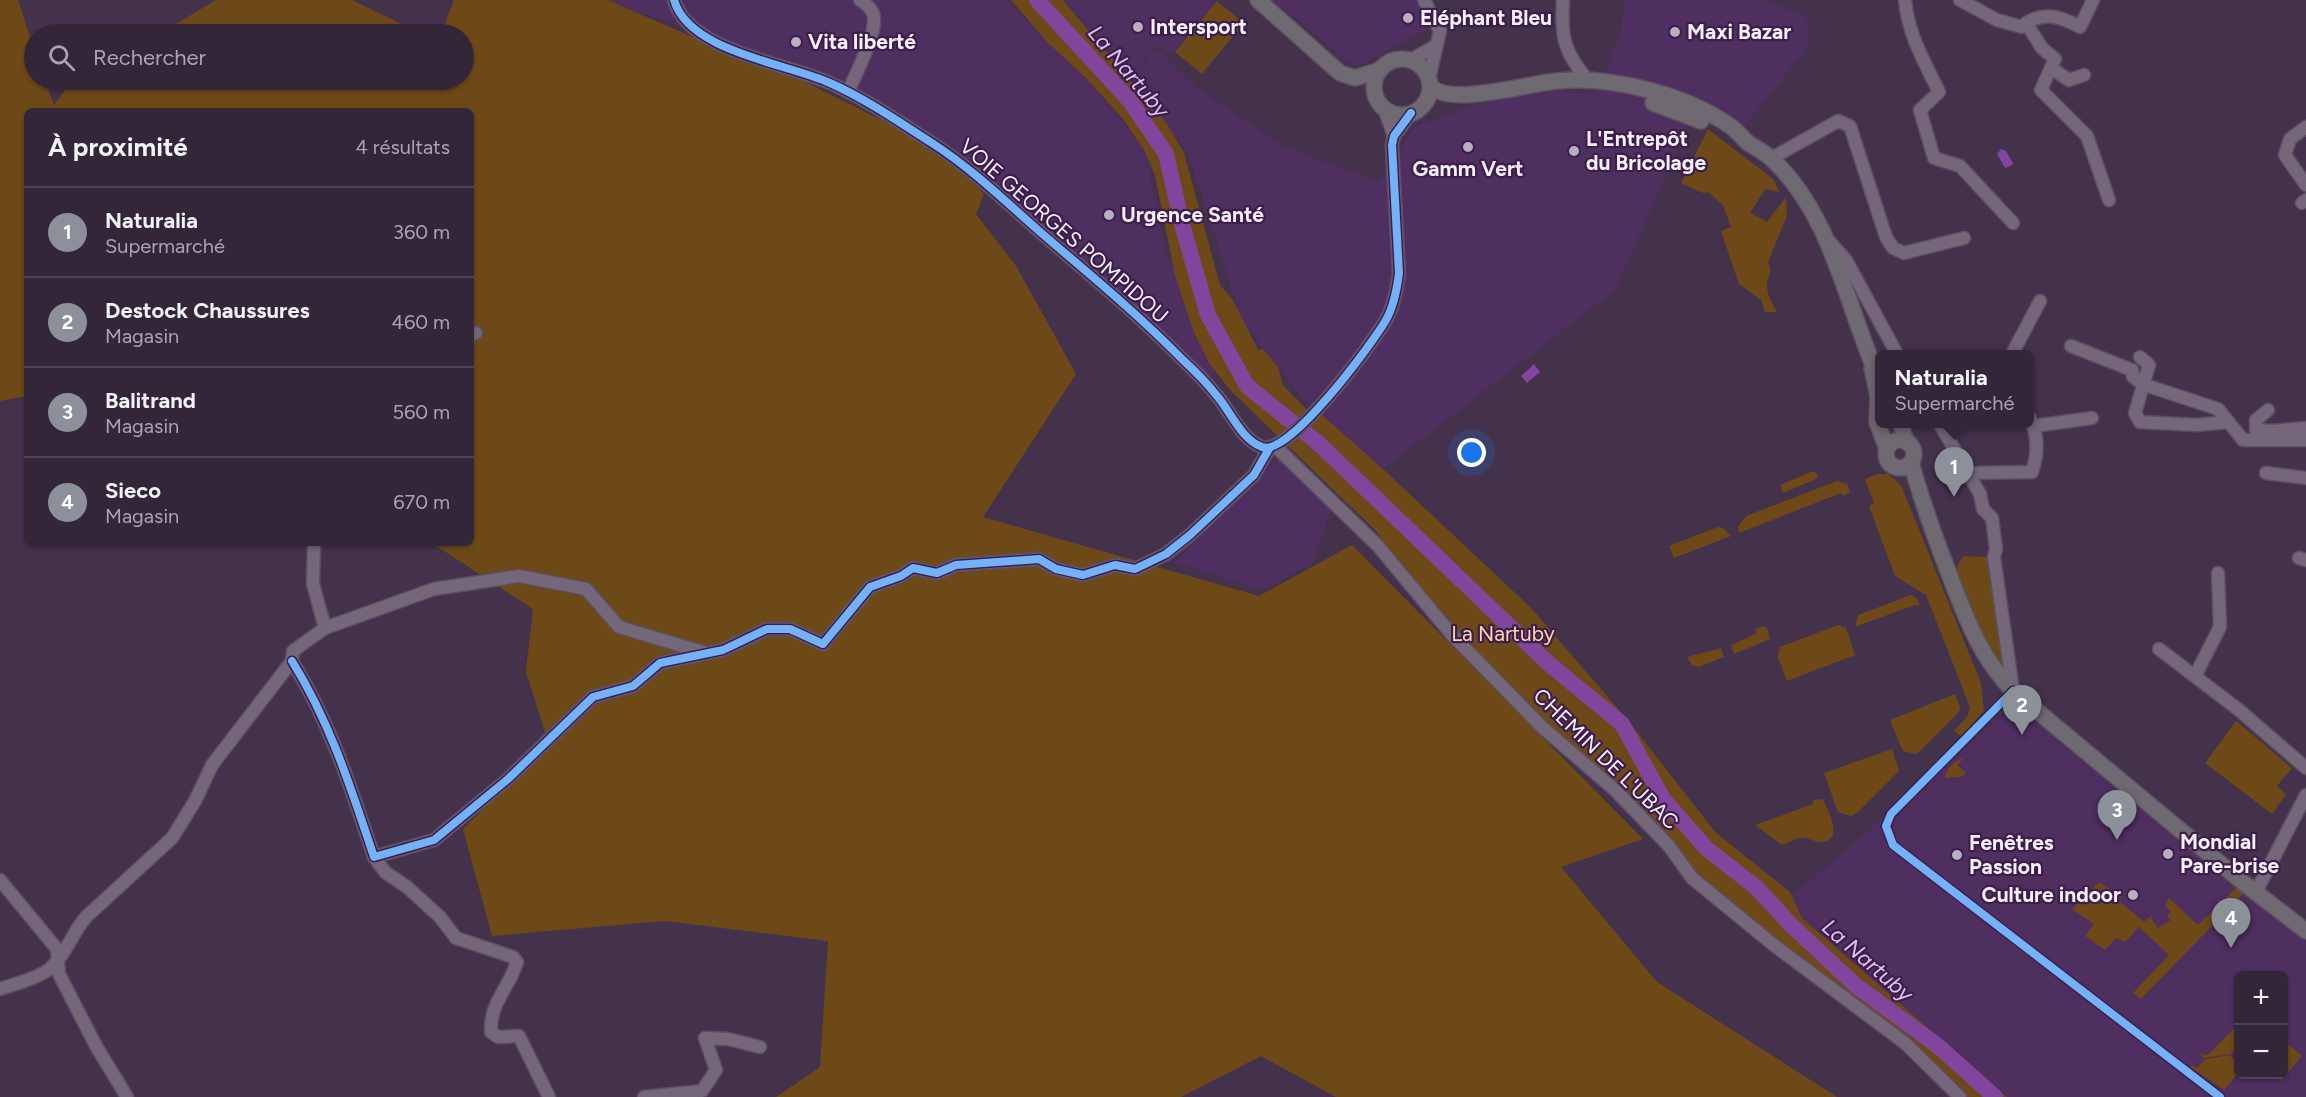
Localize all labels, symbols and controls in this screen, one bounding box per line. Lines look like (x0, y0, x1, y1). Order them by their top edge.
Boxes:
place label: Eléphant Bleu (1420, 5, 1552, 30)
marker: Eléphant Bleu (1401, 11, 1415, 25)
place label: Intersport (1150, 14, 1247, 39)
place label: Maxi Bazar (1687, 19, 1791, 44)
water label: La Nartuby (1082, 20, 1176, 124)
marker: Intersport (1131, 20, 1145, 34)
search box (24, 24, 474, 90)
marker: Maxi Bazar (1668, 25, 1682, 39)
place label: Vita liberté (808, 29, 916, 54)
marker: Vita liberté (789, 35, 803, 49)
icon: search (45, 41, 78, 74)
text: Rechercher (93, 44, 206, 71)
place label: L'Entrepôt du Bricolage (1586, 126, 1706, 175)
text: À proximité (48, 131, 188, 163)
street label: VOIE GEORGES POMPIDOU (955, 133, 1174, 328)
text: 4 résultats (355, 135, 450, 159)
marker: Gamm Vert (1461, 140, 1475, 154)
marker: L'Entrepôt du Bricolage (1567, 144, 1581, 158)
place label: Gamm Vert (1413, 156, 1523, 181)
place label: Urgence Santé (1121, 202, 1264, 227)
text: Naturalia (105, 207, 198, 234)
marker: Urgence Santé (1102, 208, 1116, 222)
text: 1 (63, 220, 72, 244)
text: 360 m (393, 220, 450, 244)
text: Supermarché (105, 234, 225, 258)
text: Destock Chaussures (105, 297, 310, 324)
text: 2 (62, 310, 73, 334)
text: 460 m (391, 310, 450, 334)
text: Magasin (105, 324, 179, 348)
popup (1875, 350, 2034, 428)
text: Naturalia (1895, 364, 1988, 391)
text: Balitrand (105, 387, 196, 414)
text: Supermarché (1895, 391, 2014, 415)
text: 3 (62, 400, 73, 424)
text: 560 m (392, 400, 450, 424)
text: Magasin (105, 414, 179, 438)
your location (1457, 438, 1486, 467)
pin: 1 (1934, 448, 1974, 497)
text: Sieco (105, 477, 161, 504)
text: 4 (61, 490, 74, 514)
text: 670 m (393, 490, 450, 514)
text: Magasin (105, 504, 179, 528)
park label: La Nartuby (1451, 621, 1555, 646)
street label: CHEMIN DE L'UBAC (1529, 683, 1684, 834)
pin: 2 (2002, 686, 2042, 735)
pin: 3 (2098, 790, 2136, 840)
place label: Mondial Pare-brise (2180, 829, 2280, 878)
place label: Fenêtres Passion (1969, 830, 2054, 879)
marker: Mondial Pare-brise (2161, 847, 2175, 861)
marker: Fenêtres Passion (1950, 848, 1964, 862)
place label: Culture indoor (1981, 882, 2121, 907)
marker: Culture indoor (2126, 888, 2140, 902)
pin: 4 (2212, 898, 2250, 948)
water label: La Nartuby (1816, 913, 1920, 1008)
map controls (2234, 971, 2288, 1079)
button: + (2234, 971, 2288, 1025)
button: − (2234, 1025, 2288, 1079)

